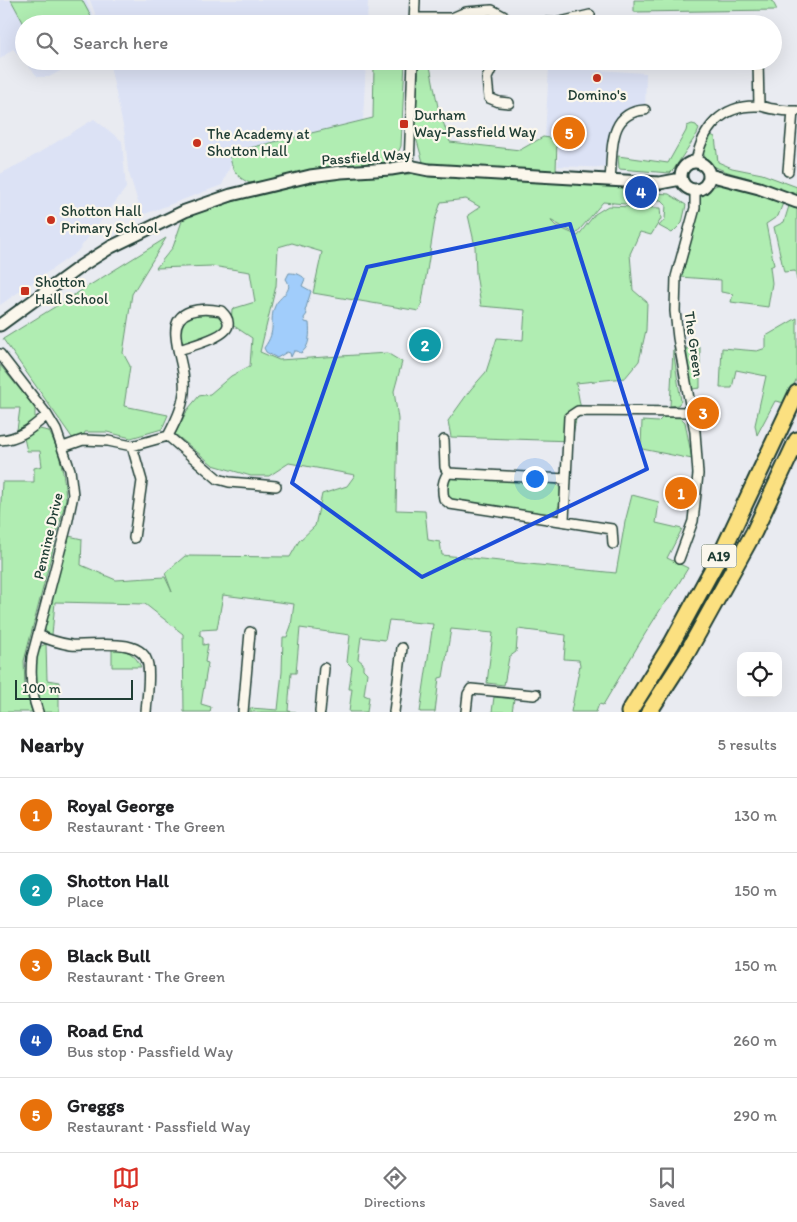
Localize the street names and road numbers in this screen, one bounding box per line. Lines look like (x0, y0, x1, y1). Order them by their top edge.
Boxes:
street label: Passfield Way (321, 145, 411, 169)
street label: The Green (681, 310, 708, 378)
street label: Pennine Drive (29, 491, 67, 581)
road number: A19 (702, 544, 736, 568)

